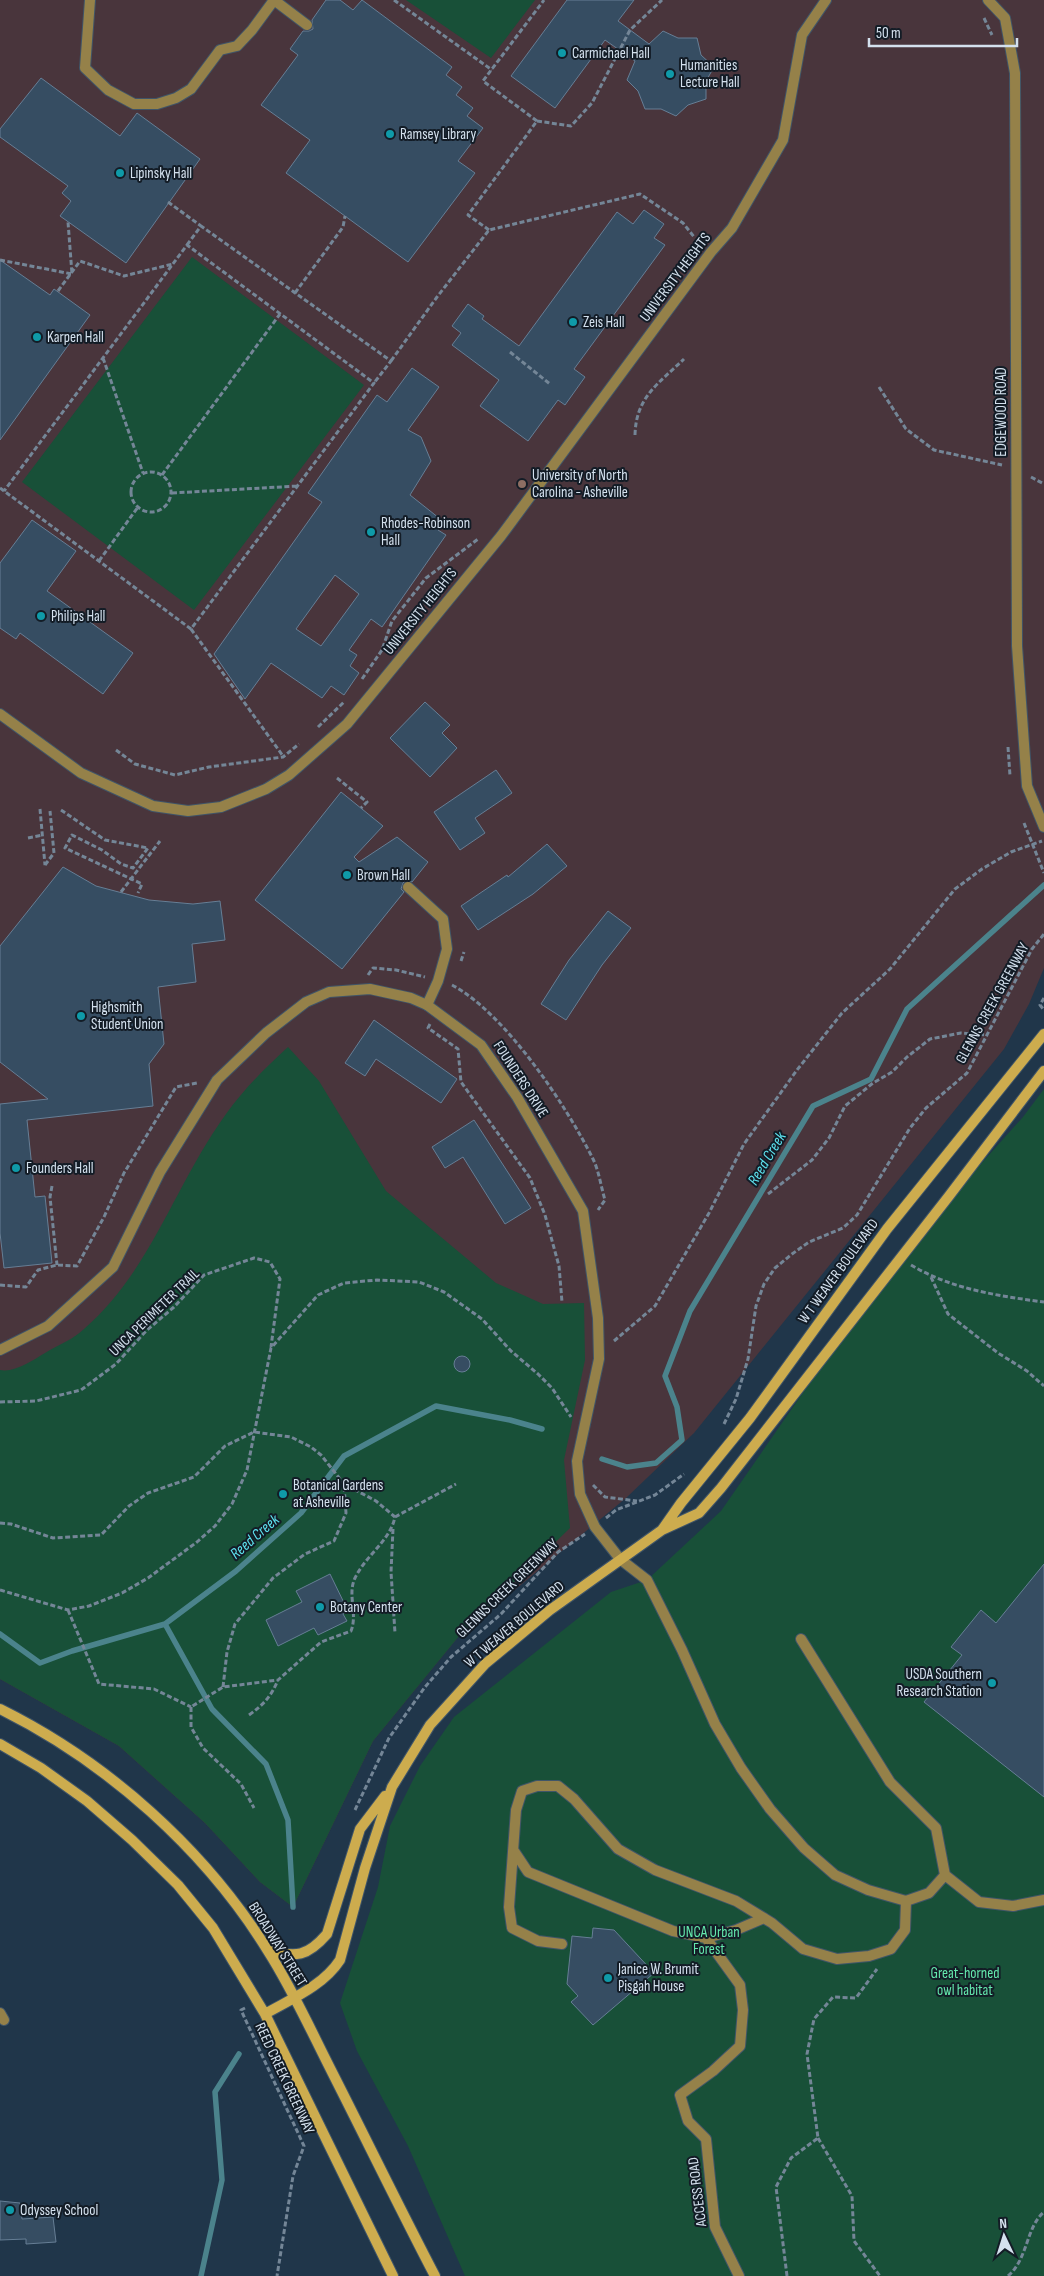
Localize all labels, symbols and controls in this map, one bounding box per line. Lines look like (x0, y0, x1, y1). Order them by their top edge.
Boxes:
scale bar (869, 15, 1016, 47)
text: 50 m (876, 24, 901, 43)
place label: Carmichael Hall (572, 44, 650, 63)
marker: Carmichael Hall (556, 47, 568, 59)
place label: Humanities Lecture Hall (680, 56, 740, 92)
marker: Humanities Lecture Hall (664, 68, 676, 80)
place label: Ramsey Library (400, 125, 476, 144)
marker: Ramsey Library (384, 128, 396, 140)
place label: Lipinsky Hall (130, 164, 192, 183)
marker: Lipinsky Hall (114, 167, 126, 179)
street label: UNIVERSITY HEIGHTS (636, 229, 715, 326)
place label: Zeis Hall (583, 313, 624, 332)
marker: Zeis Hall (567, 316, 579, 328)
place label: Karpen Hall (47, 328, 104, 347)
marker: Karpen Hall (31, 331, 43, 343)
street label: EDGEWOOD ROAD (992, 367, 1011, 457)
place label: University of North Carolina - Asheville (532, 466, 628, 502)
marker: University of North Carolina - Asheville (516, 478, 528, 490)
place label: Rhodes-Robinson Hall (381, 514, 470, 550)
marker: Rhodes-Robinson Hall (365, 526, 377, 538)
street label: UNIVERSITY HEIGHTS (379, 564, 461, 659)
place label: Philips Hall (51, 607, 105, 626)
marker: Philips Hall (35, 610, 47, 622)
place label: Brown Hall (357, 866, 410, 885)
marker: Brown Hall (341, 869, 353, 881)
street label: GLENNS CREEK GREENWAY (951, 939, 1034, 1067)
place label: Highsmith Student Union (91, 998, 163, 1034)
marker: Highsmith Student Union (75, 1010, 87, 1022)
street label: FOUNDERS DRIVE (489, 1037, 552, 1121)
water label: Reed Creek (744, 1128, 791, 1189)
place label: Founders Hall (26, 1159, 94, 1178)
marker: Founders Hall (10, 1162, 22, 1174)
street label: W T WEAVER BOULEVARD (794, 1215, 883, 1327)
street label: UNCA PERIMETER TRAIL (105, 1264, 204, 1360)
place label: Botanical Gardens at Asheville (293, 1476, 383, 1512)
marker: Botanical Gardens at Asheville (277, 1488, 289, 1500)
water label: Reed Creek (227, 1510, 284, 1564)
street label: GLENNS CREEK GREENWAY (452, 1534, 563, 1642)
street label: W T WEAVER BOULEVARD (460, 1577, 568, 1672)
place label: Botany Center (330, 1598, 403, 1617)
marker: Botany Center (314, 1601, 326, 1613)
place label: USDA Southern Research Station (896, 1665, 982, 1701)
marker: USDA Southern Research Station (986, 1677, 998, 1689)
street label: BROADWAY STREET (244, 1898, 311, 1990)
park label: UNCA Urban Forest (678, 1923, 740, 1959)
place label: Janice W. Brumit Pisgah House (617, 1960, 699, 1996)
park label: Great-horned owl habitat (930, 1964, 1000, 2000)
marker: Janice W. Brumit Pisgah House (602, 1972, 614, 1984)
street label: REED CREEK GREENWAY (250, 2019, 319, 2138)
street label: ACCESS ROAD (684, 2156, 711, 2229)
place label: Odyssey School (20, 2201, 98, 2220)
marker: Odyssey School (4, 2204, 16, 2216)
north arrow (979, 2211, 1029, 2261)
text: N (999, 2215, 1007, 2232)

